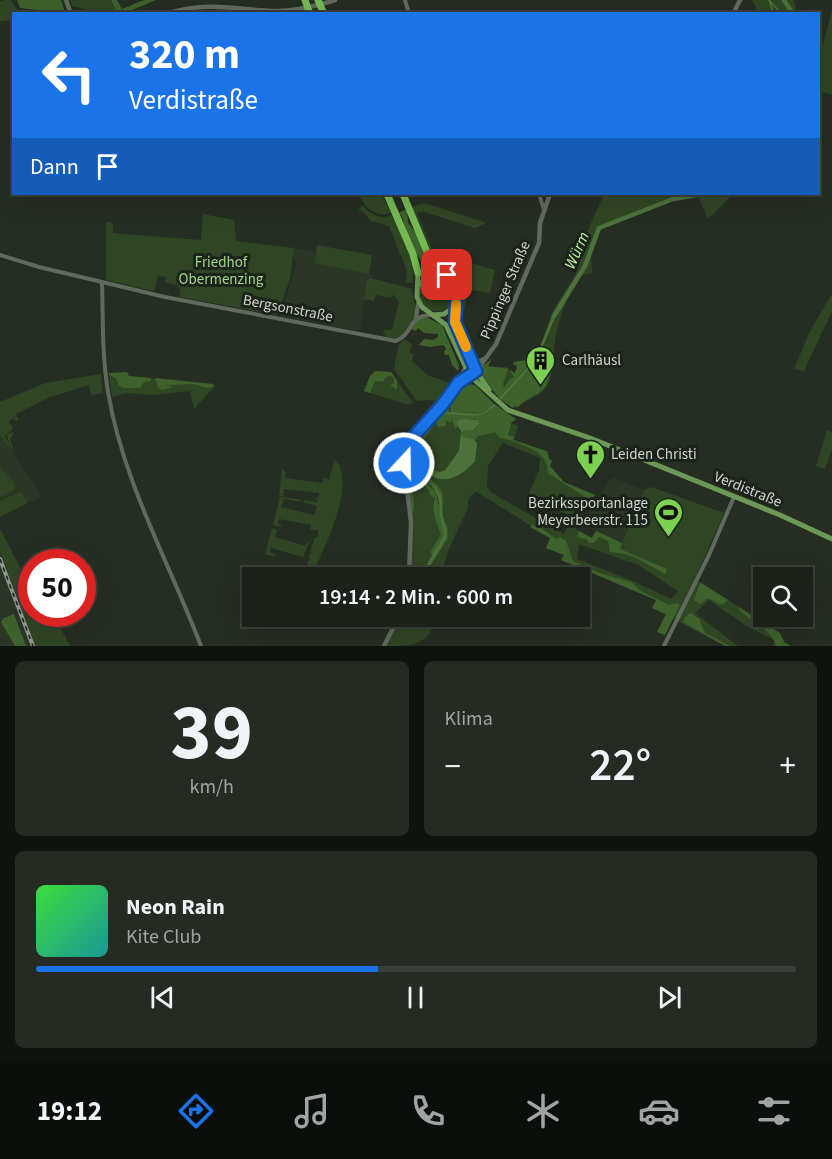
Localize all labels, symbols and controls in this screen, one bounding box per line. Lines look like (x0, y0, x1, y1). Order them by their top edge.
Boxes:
text: 320 m (129, 25, 240, 85)
icon: left (30, 36, 108, 114)
text: Verdistraße (129, 81, 258, 120)
icon: arrive (91, 150, 124, 183)
text: Dann (30, 151, 79, 183)
water label: Würm (559, 228, 595, 273)
street label: Pippinger Straße (475, 238, 536, 343)
pin (421, 249, 472, 300)
park label: Friedhof Obermenzing (179, 252, 264, 290)
icon: arrive (430, 258, 463, 291)
street label: Bergsonstraße (241, 289, 335, 327)
building icon: Carlhäusl (525, 344, 557, 386)
place label: Carlhäusl (562, 350, 621, 371)
position arrow (372, 431, 436, 495)
church icon: Leiden Christi (574, 438, 606, 480)
place label: Leiden Christi (611, 444, 697, 465)
street label: Verdistraße (711, 466, 785, 513)
place label: Bezirkssportanlage Meyerbeerstr. 115 (528, 493, 648, 531)
sports icon: Bezirkssportanlage Meyerbeerstr. 115 (653, 496, 685, 538)
speed limit sign: 50 (18, 549, 96, 627)
map controls (753, 567, 813, 627)
button: search (753, 567, 813, 627)
text: 19:14 · 2 Min. · 600 m (319, 581, 513, 613)
text: 39 (171, 678, 253, 789)
text: Klima (445, 705, 493, 733)
text: 22° (589, 734, 651, 798)
text: − (445, 743, 461, 790)
text: + (780, 743, 796, 790)
text: km/h (190, 773, 234, 801)
text: Neon Rain (126, 891, 225, 923)
text: Kite Club (126, 923, 201, 951)
icon: previous (146, 981, 179, 1014)
icon: pause (399, 981, 432, 1014)
icon: next (653, 981, 686, 1014)
icon: directions (175, 1090, 217, 1132)
icon: music (291, 1090, 333, 1132)
icon: phone (407, 1090, 449, 1132)
icon: climate (522, 1090, 564, 1132)
icon: car (638, 1090, 680, 1132)
icon: filters (753, 1090, 795, 1132)
text: 19:12 (37, 1092, 102, 1131)

